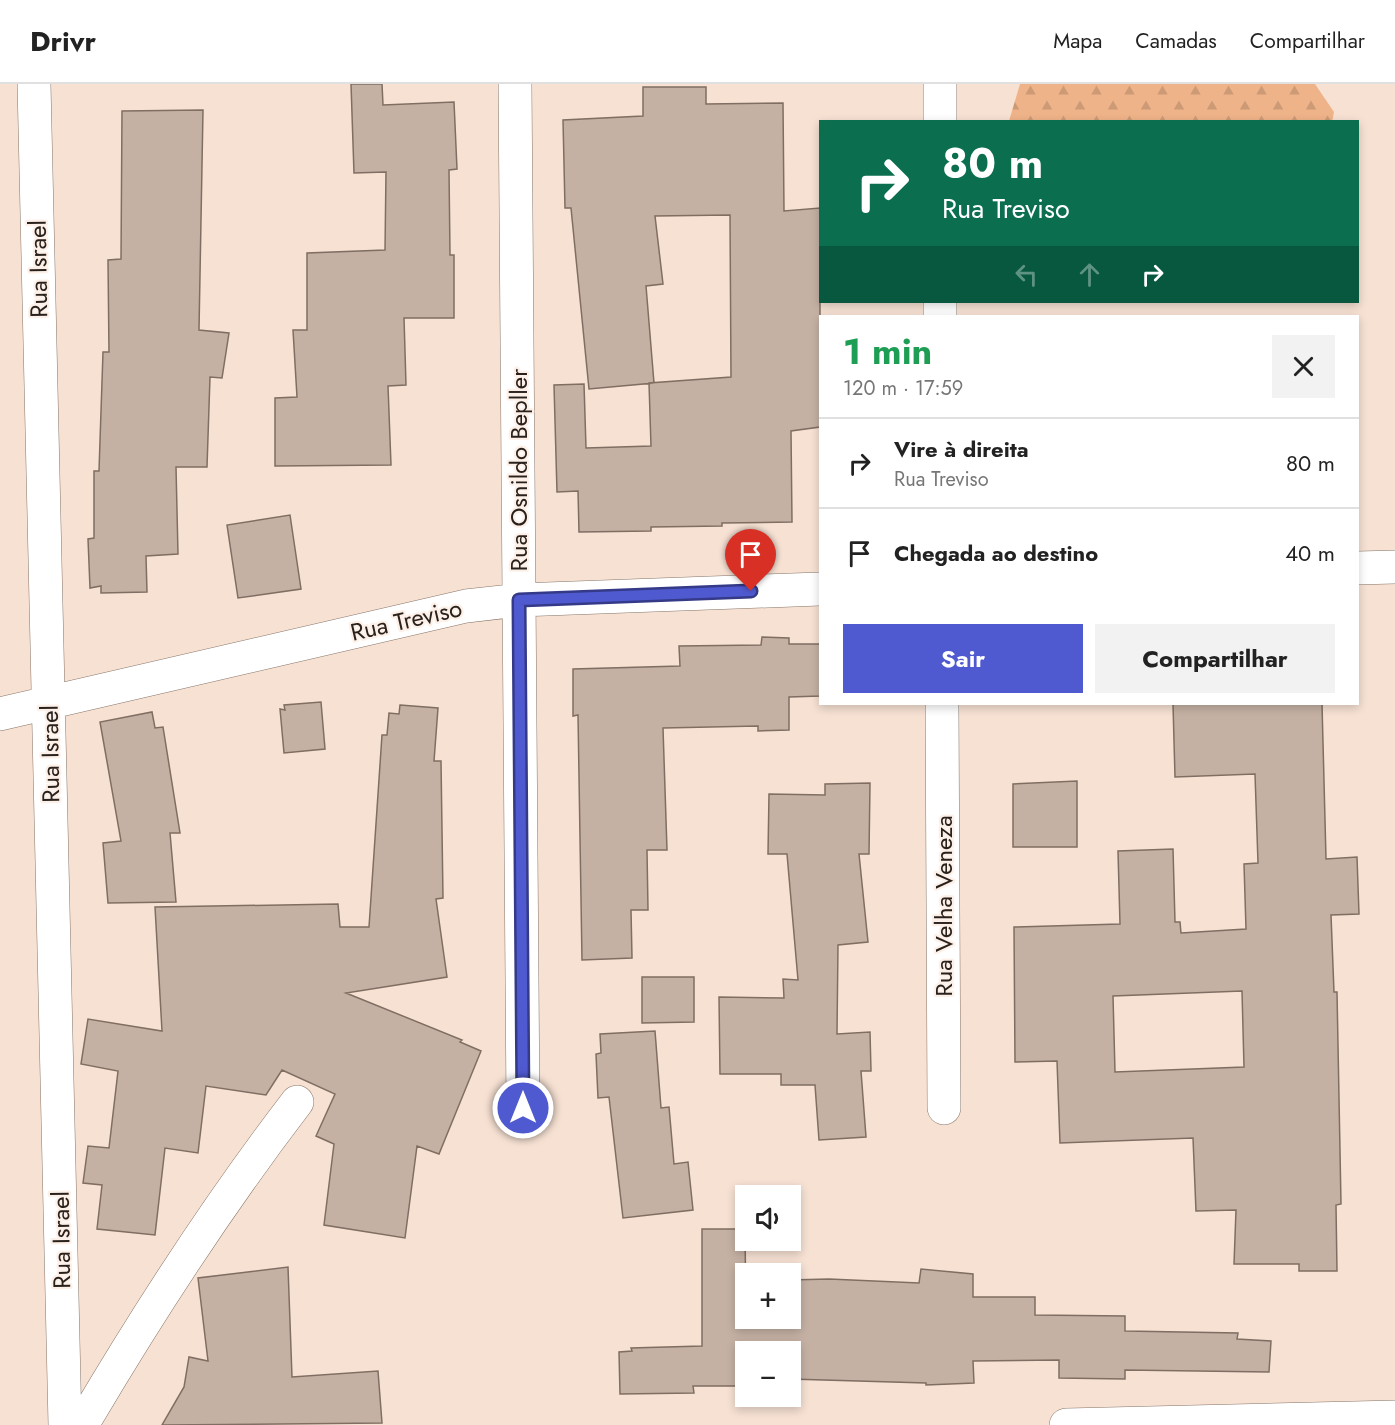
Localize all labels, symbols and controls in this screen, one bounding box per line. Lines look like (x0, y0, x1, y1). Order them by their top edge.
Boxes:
text: Drivr (30, 21, 96, 62)
text: Mapa (1053, 26, 1102, 56)
text: Camadas (1135, 26, 1217, 56)
text: Compartilhar (1250, 26, 1365, 56)
text: 80 m (942, 133, 1043, 194)
icon: right (843, 144, 921, 222)
text: Rua Treviso (942, 189, 1070, 228)
street label: Rua Israel (20, 220, 56, 318)
icon: left (1010, 258, 1043, 291)
icon: ahead (1073, 258, 1106, 291)
icon: right (1136, 258, 1169, 291)
text: 1 min (843, 325, 932, 377)
button: close (1272, 335, 1335, 398)
street label: Rua Osnildo Bepller (501, 368, 536, 571)
text: 120 m · 17:59 (843, 374, 963, 403)
text: Vire à direita (894, 433, 1029, 465)
icon: right (843, 447, 876, 480)
text: 80 m (1286, 447, 1335, 479)
text: Rua Treviso (894, 465, 989, 494)
pin (725, 529, 776, 591)
icon: arrive (843, 537, 876, 570)
text: Chegada ao destino (894, 537, 1098, 569)
text: 40 m (1285, 537, 1335, 569)
icon: arrive (734, 538, 767, 571)
street label: Rua Treviso (347, 590, 465, 650)
button: Sair (843, 624, 1083, 693)
button: Compartilhar (1095, 624, 1335, 693)
street label: Rua Israel (32, 705, 68, 803)
street label: Rua Velha Veneza (926, 815, 961, 997)
position arrow (491, 1076, 555, 1140)
map controls (735, 1185, 801, 1407)
button: sound (735, 1185, 801, 1251)
street label: Rua Israel (43, 1191, 79, 1289)
button: + (735, 1263, 801, 1329)
button: − (735, 1341, 801, 1407)

